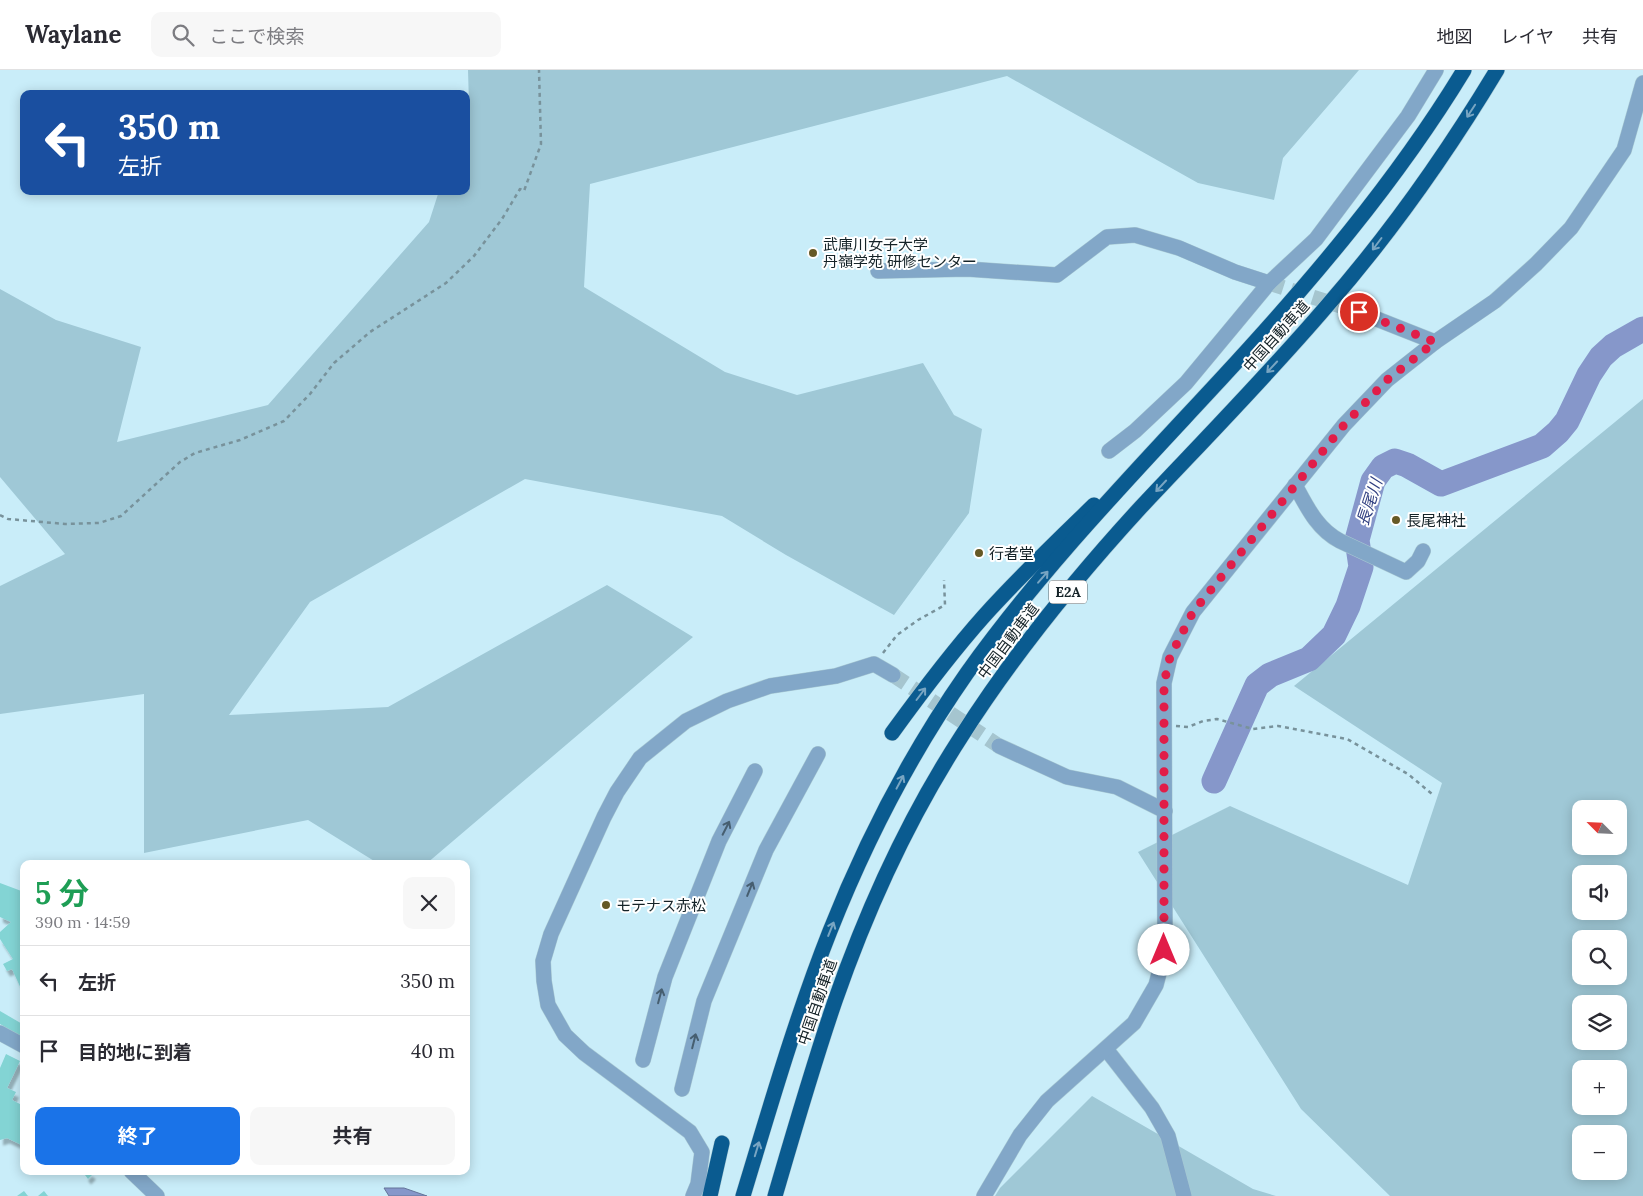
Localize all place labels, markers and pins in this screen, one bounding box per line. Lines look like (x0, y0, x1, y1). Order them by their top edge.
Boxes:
place label: 武庫川女子大学 丹嶺学苑 研修センター (823, 235, 977, 271)
marker: 武庫川女子大学 丹嶺学苑 研修センター (807, 247, 819, 259)
pin (1338, 291, 1380, 333)
place label: 長尾神社 (1406, 511, 1466, 530)
marker: 長尾神社 (1390, 514, 1402, 526)
place label: 行者堂 (989, 544, 1034, 563)
marker: 行者堂 (973, 547, 985, 559)
place label: モテナス赤松 (616, 896, 706, 915)
marker: モテナス赤松 (600, 899, 612, 911)

